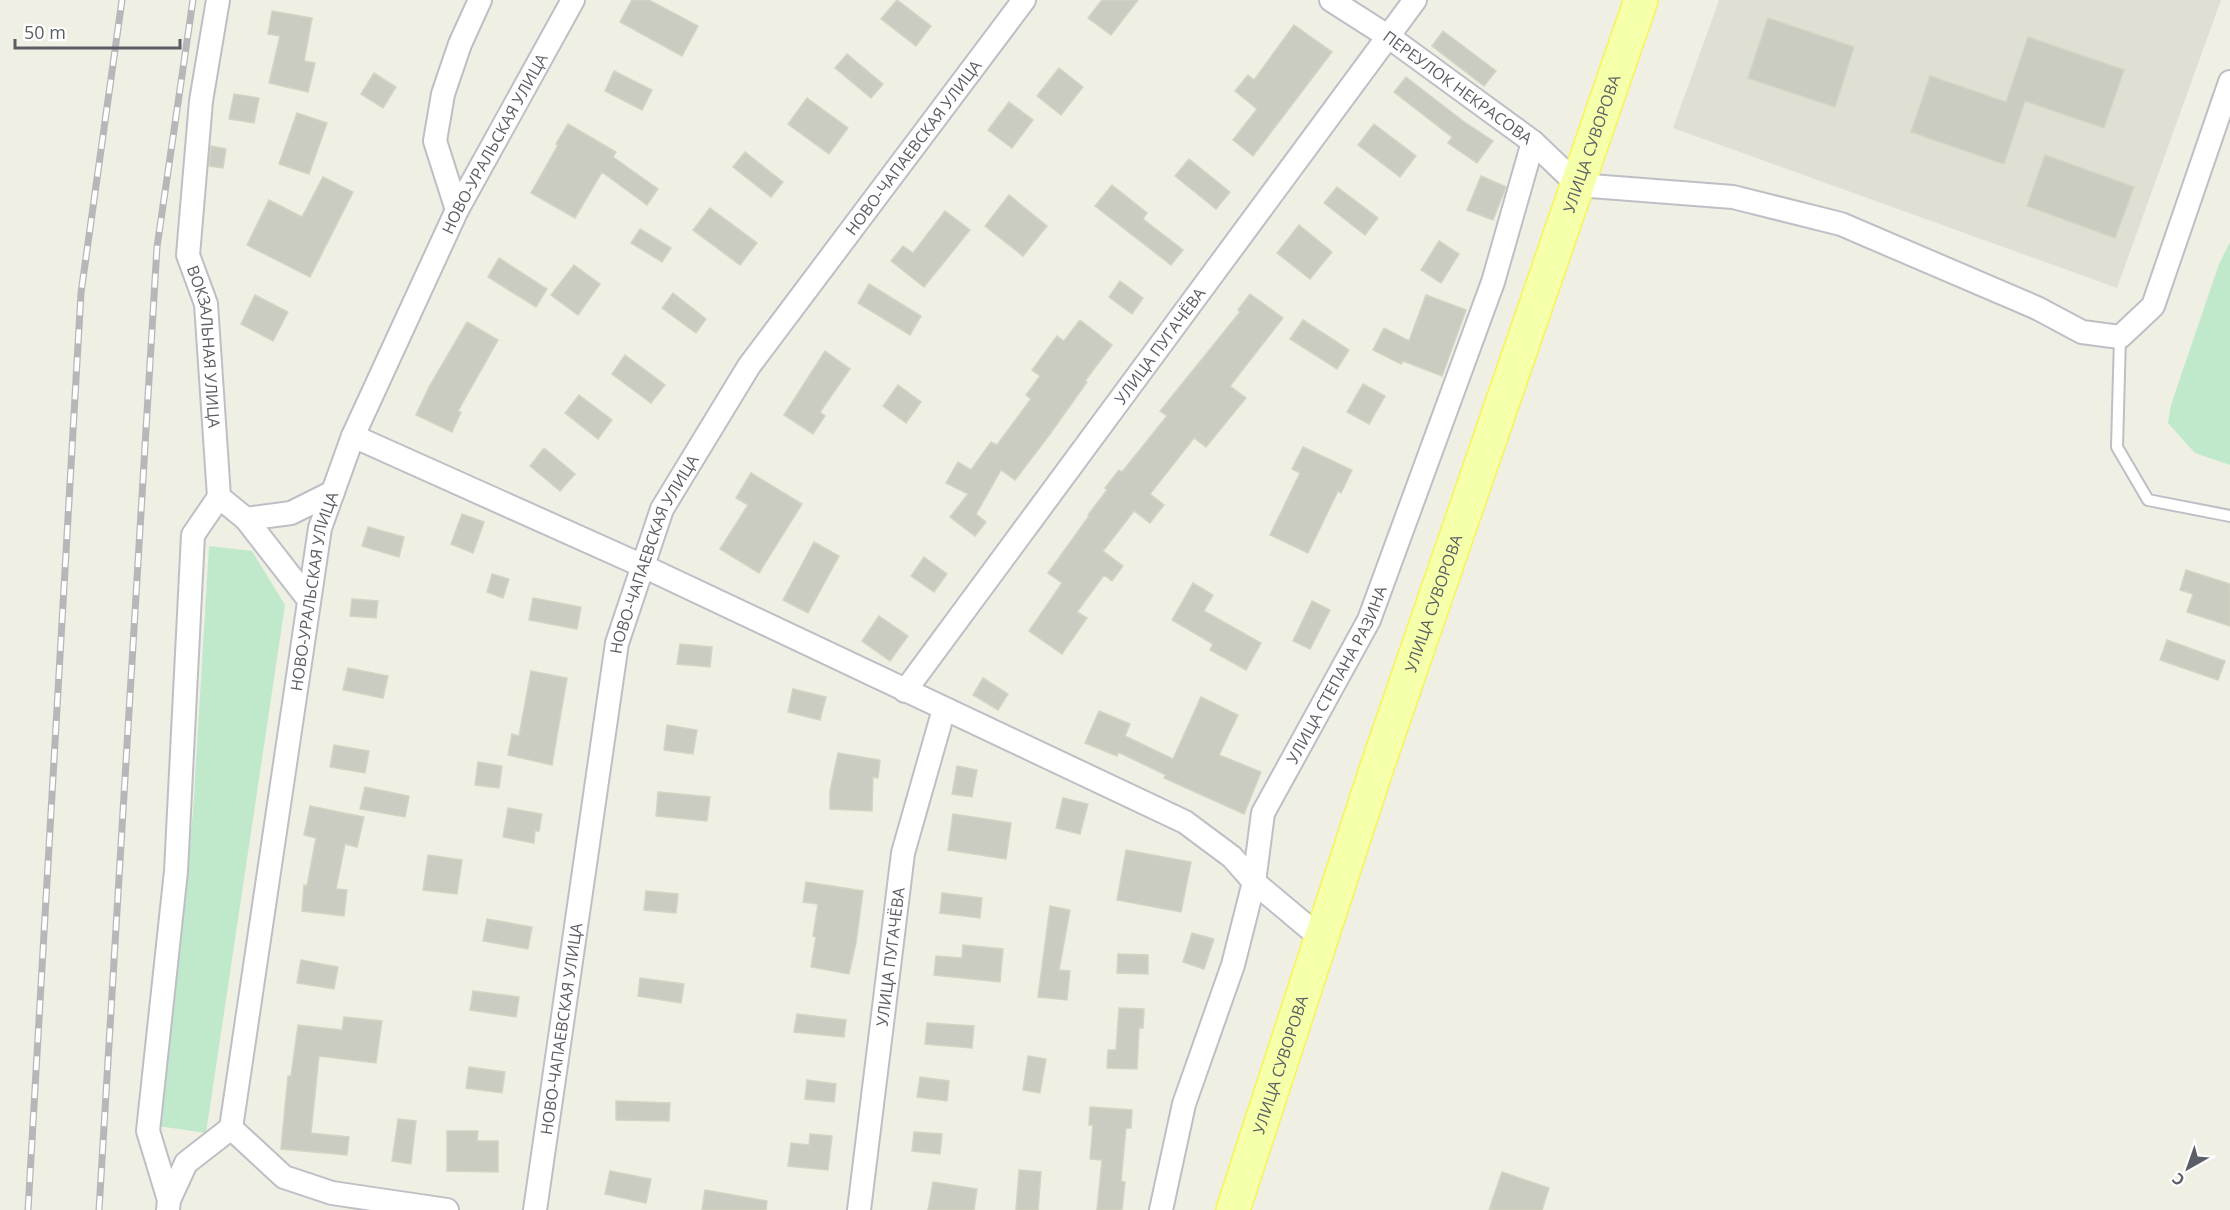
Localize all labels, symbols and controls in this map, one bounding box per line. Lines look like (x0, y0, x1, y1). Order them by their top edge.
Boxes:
scale bar (15, 12, 180, 50)
text: 50 m (24, 20, 66, 44)
street label: ПЕРЕУЛОК НЕКРАСОВА (1379, 25, 1538, 150)
street label: НОВО-УРАЛЬСКАЯ УЛИЦА (436, 49, 553, 238)
street label: НОВО-ЧАПАЕВСКАЯ УЛИЦА (840, 55, 987, 240)
street label: УЛИЦА СУВОРОВА (1558, 71, 1626, 216)
street label: ВОКЗАЛЬНАЯ УЛИЦА (182, 262, 225, 430)
street label: УЛИЦА ПУГАЧЁВА (1109, 282, 1211, 409)
street label: НОВО-ЧАПАЕВСКАЯ УЛИЦА (605, 450, 704, 655)
street label: НОВО-УРАЛЬСКАЯ УЛИЦА (285, 488, 343, 693)
street label: УЛИЦА СУВОРОВА (1399, 530, 1468, 675)
street label: УЛИЦА СТЕПАНА РАЗИНА (1281, 582, 1392, 768)
street label: УЛИЦА ПУГАЧЁВА (871, 885, 910, 1028)
street label: НОВО-ЧАПАЕВСКАЯ УЛИЦА (535, 921, 588, 1136)
street label: УЛИЦА СУВОРОВА (1247, 991, 1313, 1137)
north arrow (2158, 1138, 2218, 1198)
text: С (2167, 1168, 2189, 1191)

